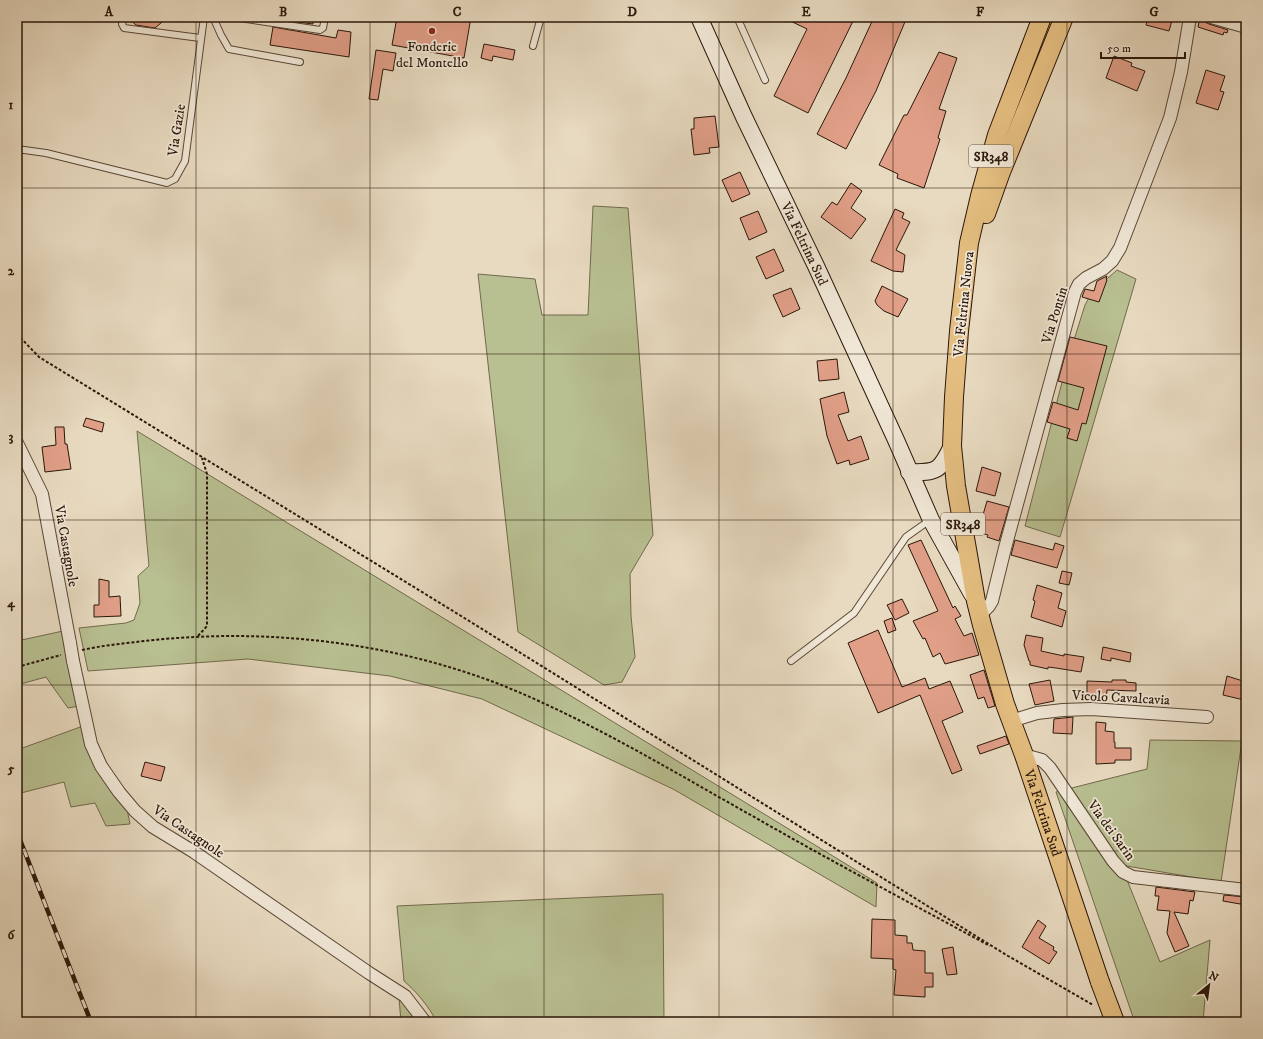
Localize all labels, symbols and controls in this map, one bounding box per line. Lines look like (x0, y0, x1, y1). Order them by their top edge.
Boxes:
text: A (104, 4, 114, 20)
text: B (279, 4, 287, 20)
text: C (453, 4, 462, 20)
text: D (627, 4, 637, 20)
text: E (801, 4, 811, 20)
text: F (976, 4, 985, 20)
text: G (1149, 4, 1159, 20)
marker: Fonderie del Montello (427, 26, 437, 36)
scale bar (1101, 34, 1185, 60)
place label: Fonderie del Montello (396, 38, 468, 72)
text: 50 m (1107, 41, 1131, 56)
text: 1 (9, 97, 14, 113)
street label: Via Gazie (164, 103, 190, 158)
road number: SR348 (969, 145, 1013, 167)
street label: Via Feltrina Sud (776, 198, 832, 288)
street label: Via Feltrina Nuova (949, 250, 978, 359)
text: 2 (8, 263, 15, 279)
street label: Via Pontin (1037, 284, 1072, 347)
text: 3 (9, 429, 14, 445)
street label: Via Castagnole (50, 503, 82, 589)
road number: SR348 (941, 513, 985, 535)
text: 4 (6, 595, 15, 612)
street label: Vicolo Cavalcavia (1070, 686, 1171, 710)
text: 5 (7, 761, 15, 777)
street label: Via Feltrina Sud (1019, 766, 1065, 859)
street label: Via dei Sarin (1083, 796, 1139, 865)
street label: Via Castagnole (148, 801, 228, 862)
text: 6 (8, 927, 16, 943)
north arrow (1189, 965, 1229, 1005)
text: N (1206, 969, 1221, 985)

